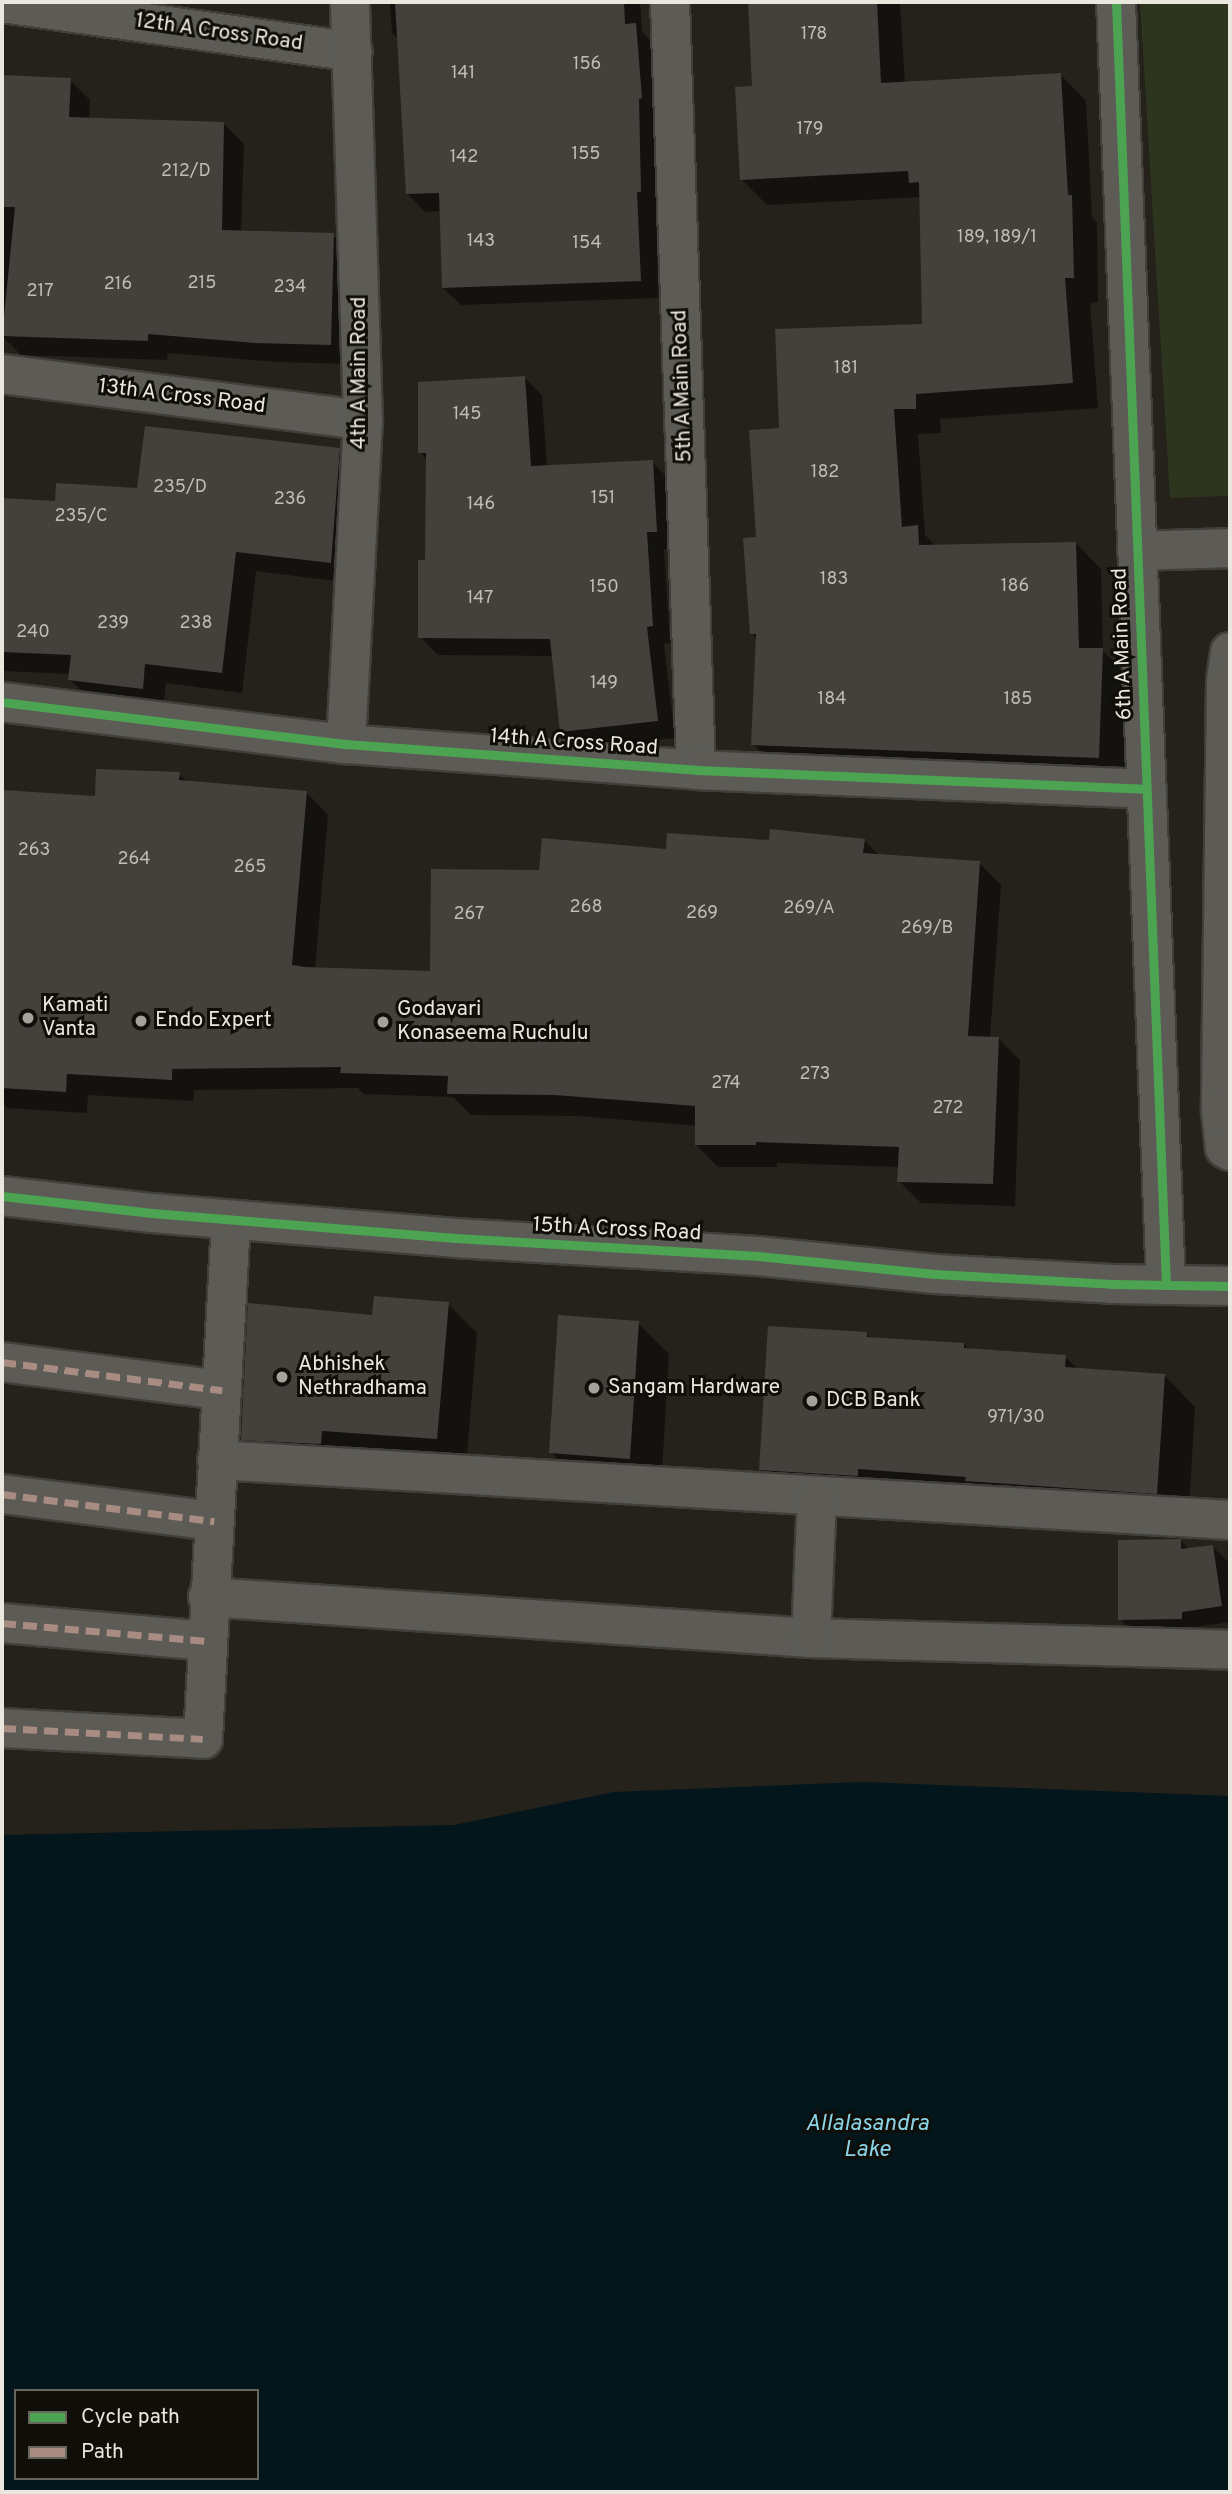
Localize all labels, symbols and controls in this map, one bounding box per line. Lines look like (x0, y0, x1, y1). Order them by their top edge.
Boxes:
street label: 12th A Cross Road (133, 9, 305, 57)
house number: 178 (801, 24, 827, 46)
house number: 156 (573, 54, 601, 76)
house number: 141 (451, 63, 475, 85)
house number: 179 (797, 119, 823, 141)
house number: 155 (571, 144, 601, 166)
house number: 142 (450, 147, 478, 169)
house number: 212/D (161, 161, 211, 183)
house number: 189, 189/1 (957, 227, 1037, 249)
house number: 143 (467, 231, 495, 253)
house number: 154 (572, 233, 602, 255)
house number: 215 (188, 273, 216, 295)
house number: 216 (104, 274, 132, 296)
house number: 234 (273, 277, 307, 299)
house number: 217 (26, 281, 54, 303)
street label: 4th A Main Road (347, 296, 373, 450)
street label: 5th A Main Road (668, 308, 698, 464)
house number: 181 (834, 358, 858, 380)
street label: 13th A Cross Road (96, 374, 268, 420)
house number: 145 (453, 404, 481, 426)
house number: 182 (811, 462, 839, 484)
house number: 235/D (153, 477, 207, 499)
house number: 151 (591, 488, 615, 510)
house number: 236 (274, 489, 306, 511)
house number: 146 (467, 494, 495, 516)
house number: 235/C (54, 506, 108, 528)
street label: 6th A Main Road (1108, 567, 1138, 721)
house number: 183 (820, 569, 848, 591)
house number: 186 (1001, 576, 1029, 598)
house number: 150 (589, 577, 619, 599)
house number: 147 (467, 588, 493, 610)
house number: 239 (97, 613, 129, 635)
house number: 238 (180, 613, 212, 635)
house number: 240 (16, 622, 50, 644)
house number: 149 (590, 673, 618, 695)
house number: 184 (818, 689, 846, 711)
house number: 185 (1004, 689, 1032, 711)
street label: 14th A Cross Road (488, 725, 660, 761)
house number: 263 (18, 840, 50, 862)
house number: 264 (118, 849, 150, 871)
house number: 265 (234, 857, 266, 879)
house number: 268 (570, 897, 602, 919)
house number: 269/A (783, 898, 835, 920)
house number: 269 (686, 903, 718, 925)
house number: 267 (454, 904, 484, 926)
house number: 269/B (901, 918, 953, 940)
place label: Kamati Vanta (42, 993, 108, 1043)
place label: Godavari Konaseema Ruchulu (397, 997, 588, 1047)
place label: Endo Expert (155, 1008, 272, 1034)
marker: Kamati Vanta (20, 1010, 36, 1026)
marker: Endo Expert (133, 1013, 149, 1029)
marker: Godavari Konaseema Ruchulu (375, 1014, 391, 1030)
house number: 273 (800, 1064, 830, 1086)
house number: 274 (711, 1073, 741, 1095)
house number: 272 (933, 1098, 963, 1120)
street label: 15th A Cross Road (531, 1213, 703, 1247)
place label: Abhishek Nethradhama (298, 1352, 427, 1402)
marker: Abhishek Nethradhama (272, 1367, 292, 1387)
place label: Sangam Hardware (608, 1375, 780, 1401)
marker: Sangam Hardware (586, 1380, 602, 1396)
place label: DCB Bank (826, 1388, 921, 1414)
marker: DCB Bank (804, 1393, 820, 1409)
house number: 971/30 (987, 1407, 1045, 1429)
water label: Allalasandra Lake (805, 2111, 929, 2165)
legend (14, 2389, 259, 2480)
text: Cycle path (81, 2404, 180, 2431)
text: Path (81, 2439, 124, 2466)

